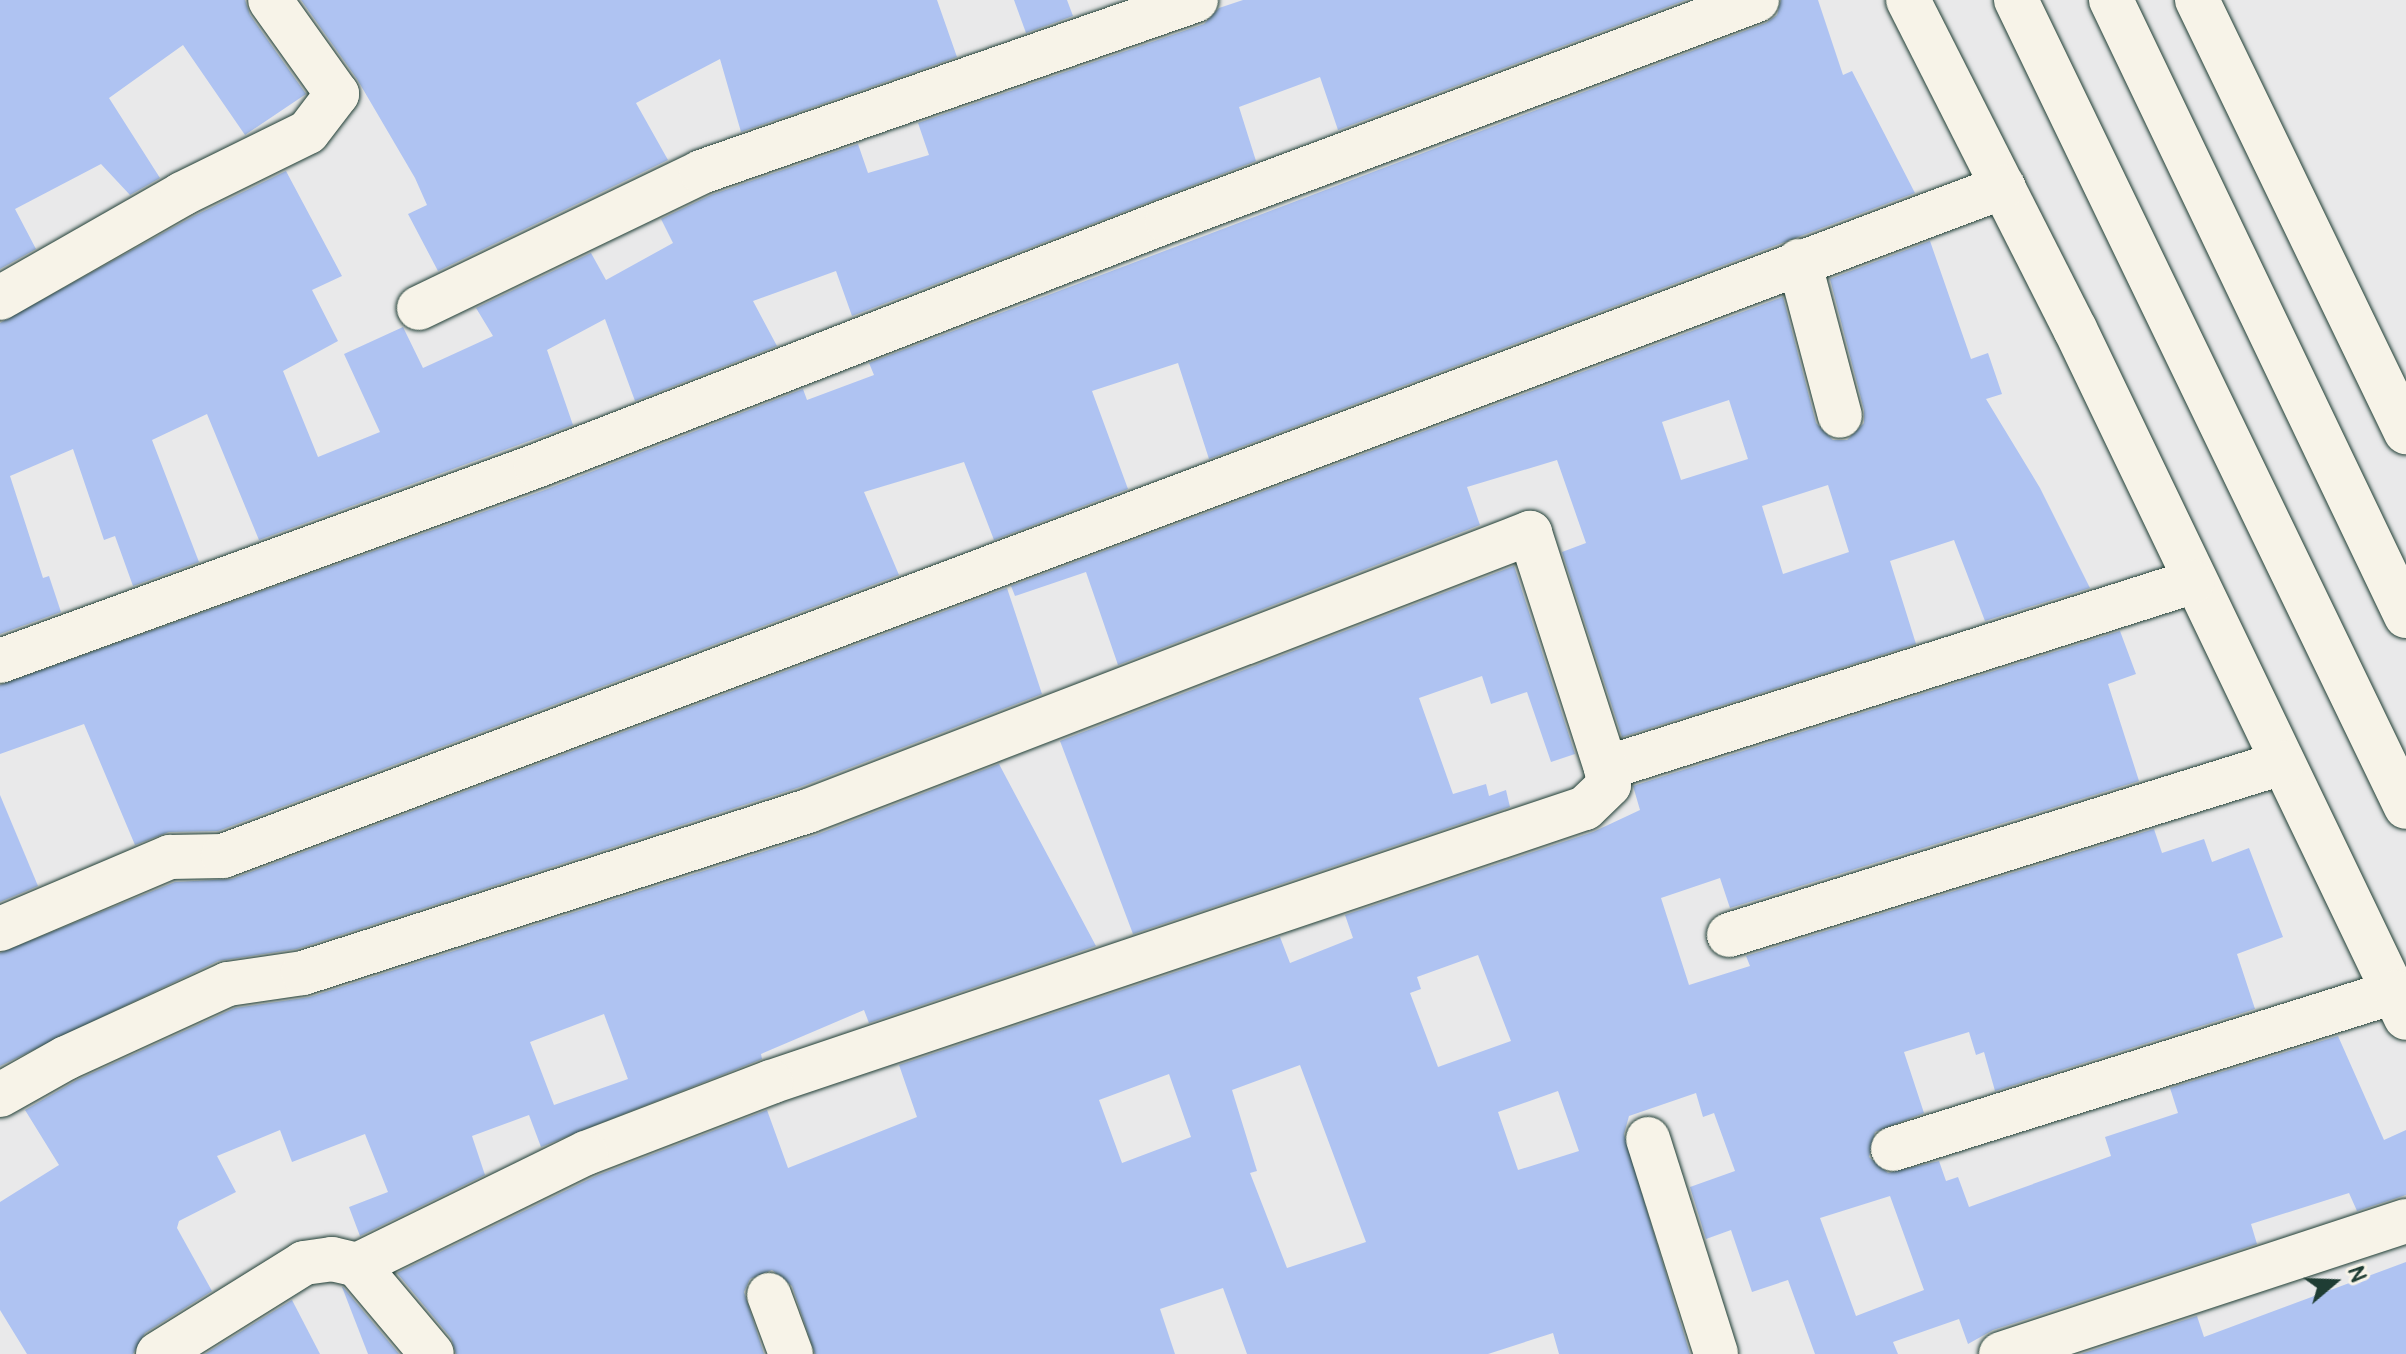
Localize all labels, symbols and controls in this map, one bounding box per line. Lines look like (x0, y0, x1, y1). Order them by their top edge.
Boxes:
north arrow (2294, 1242, 2374, 1322)
text: N (2341, 1263, 2372, 1286)

